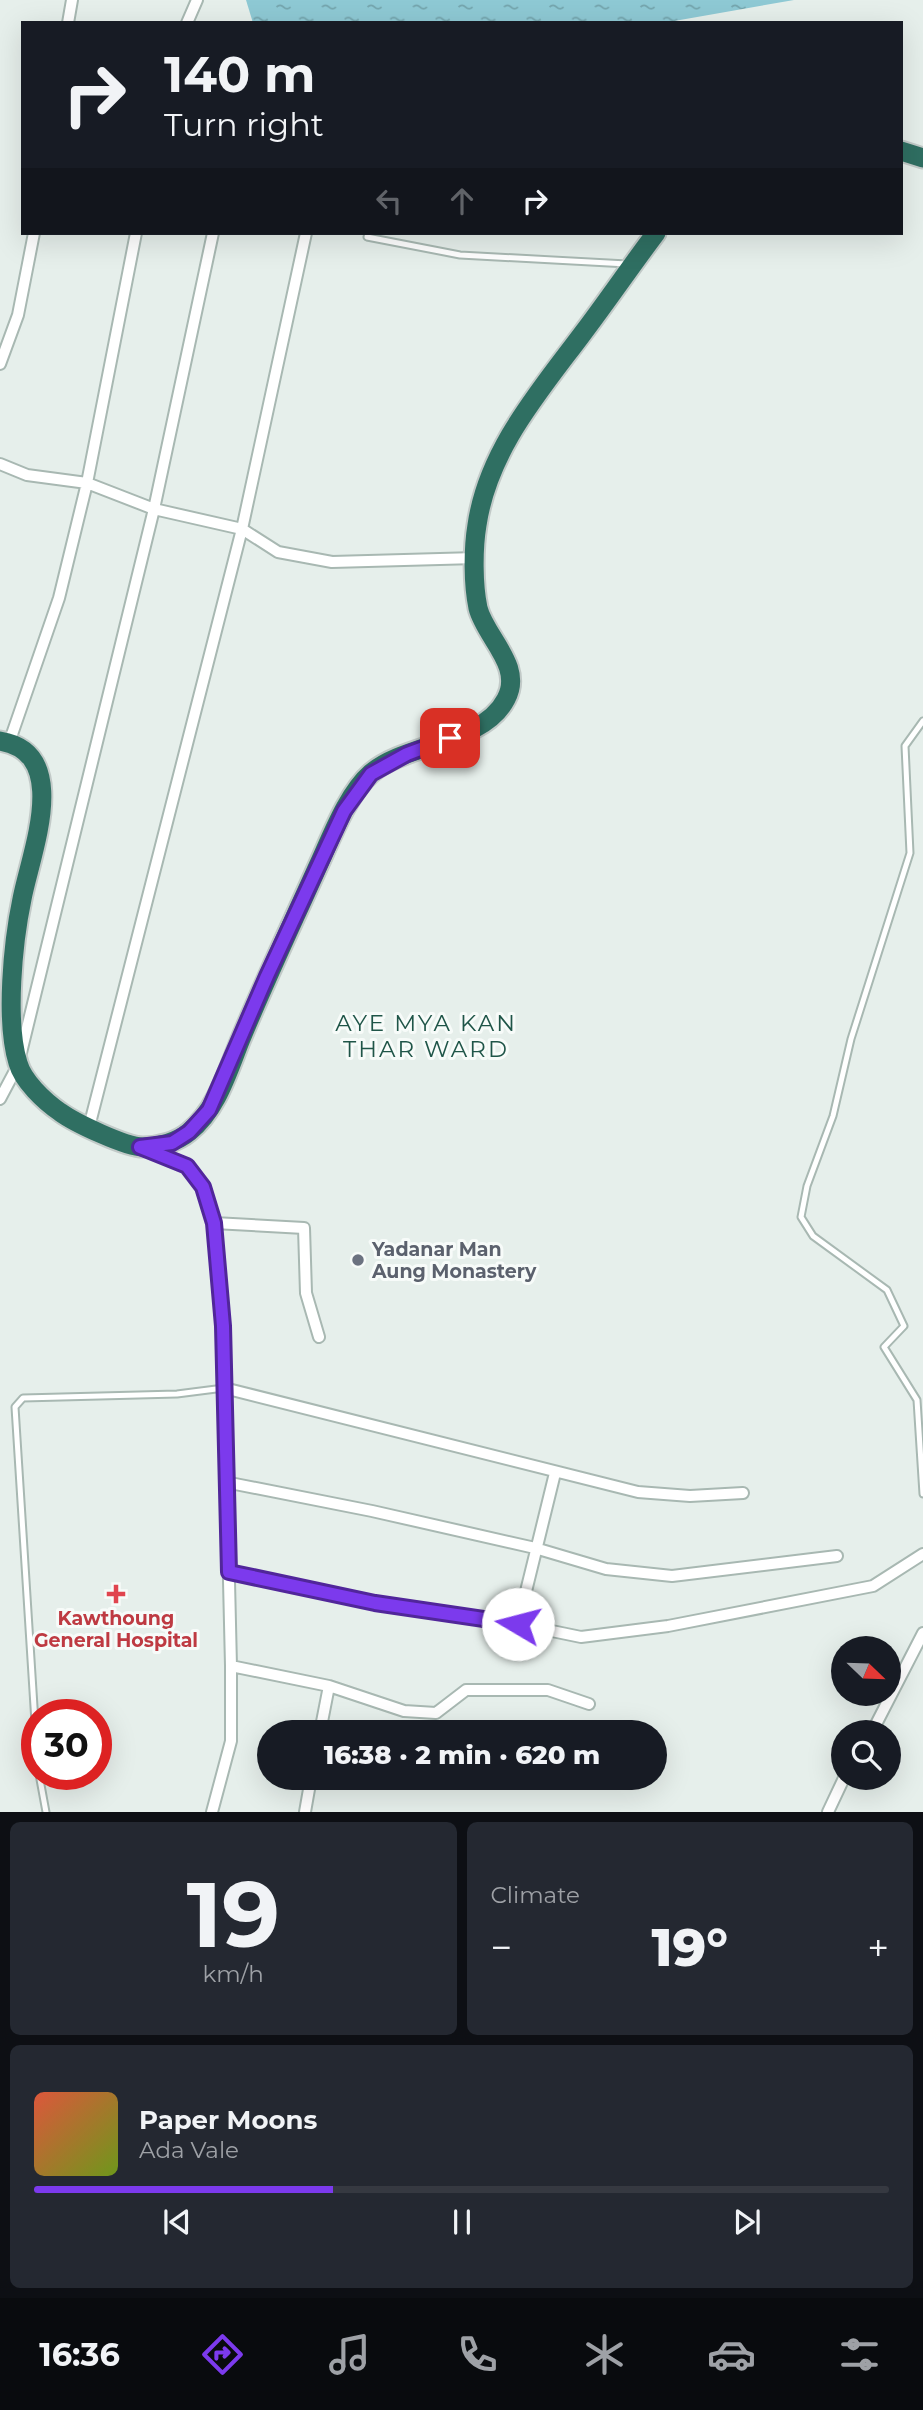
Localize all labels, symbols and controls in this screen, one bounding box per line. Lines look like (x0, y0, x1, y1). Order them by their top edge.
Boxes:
text: 140 m (164, 45, 316, 104)
icon: right (49, 49, 140, 140)
text: Turn right (164, 105, 324, 144)
icon: left (370, 182, 408, 220)
icon: ahead (443, 182, 481, 220)
icon: right (516, 182, 554, 220)
pin (420, 708, 480, 768)
icon: arrive (431, 719, 469, 757)
district label: AYE MYA KAN THAR WARD (335, 1009, 517, 1063)
place label: Yadanar Man Aung Monastery (371, 1238, 537, 1283)
marker: Yadanar Man Aung Monastery (350, 1252, 366, 1268)
marker: Kawthoung General Hospital (106, 1584, 126, 1604)
position arrow (481, 1587, 555, 1661)
place label: Kawthoung General Hospital (34, 1607, 198, 1652)
north arrow (831, 1636, 901, 1706)
map controls (831, 1636, 901, 1790)
speed limit sign: 30 (21, 1699, 112, 1790)
button: search (831, 1720, 901, 1790)
text: 16:38 · 2 min · 620 m (324, 1739, 600, 1771)
text: 19 (186, 1859, 280, 1970)
text: Climate (491, 1881, 580, 1909)
text: 19° (652, 1916, 728, 1979)
text: − (491, 1924, 512, 1971)
text: + (867, 1924, 889, 1971)
text: km/h (203, 1960, 264, 1988)
text: Paper Moons (139, 2104, 317, 2136)
text: Ada Vale (139, 2136, 239, 2164)
icon: previous (158, 2203, 196, 2241)
icon: pause (443, 2203, 481, 2241)
icon: next (728, 2203, 766, 2241)
icon: directions (198, 2330, 247, 2379)
icon: music (325, 2330, 374, 2379)
icon: phone (453, 2330, 502, 2379)
icon: climate (580, 2330, 629, 2379)
icon: car (707, 2330, 756, 2379)
icon: filters (835, 2330, 884, 2379)
text: 16:36 (39, 2335, 120, 2374)

